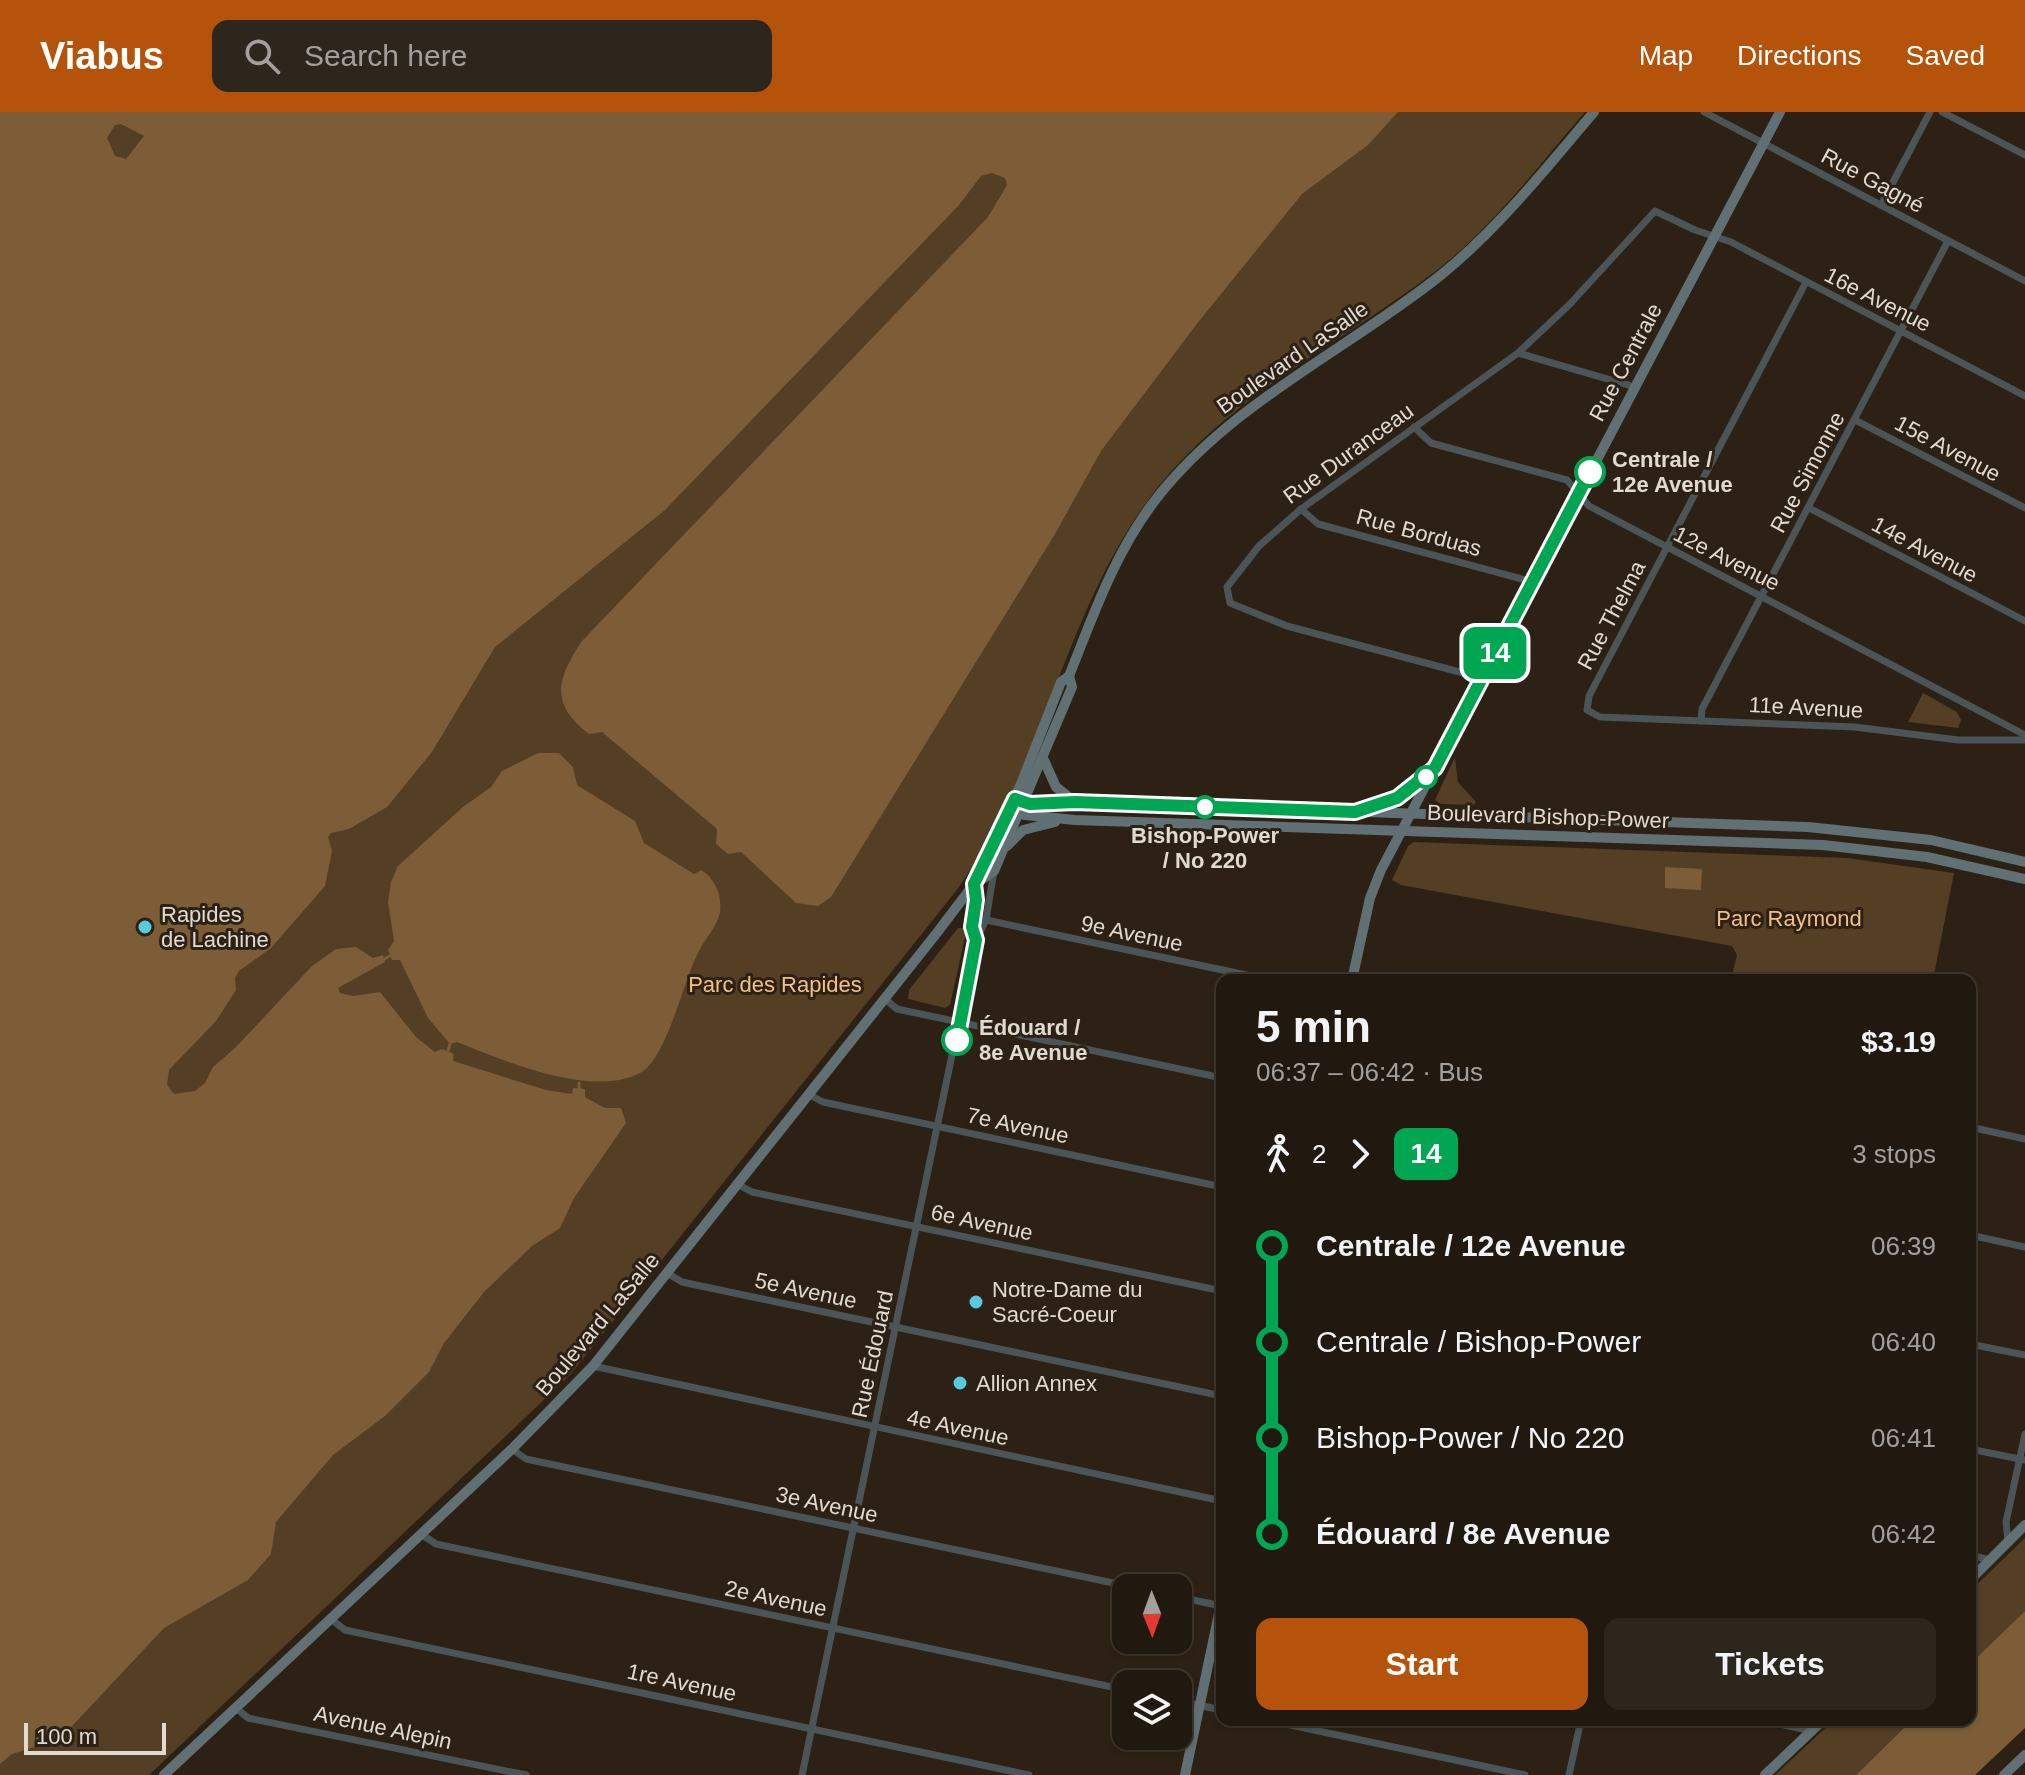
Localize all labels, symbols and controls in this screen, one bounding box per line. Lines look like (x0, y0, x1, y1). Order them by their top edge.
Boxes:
search box (212, 20, 772, 92)
icon: search (240, 34, 284, 78)
text: Viabus (40, 35, 164, 77)
text: Search here (304, 39, 467, 72)
text: Map (1639, 40, 1693, 71)
text: Directions (1737, 40, 1862, 71)
text: Saved (1906, 40, 1985, 71)
street label: Rue Gagné (1817, 143, 1928, 218)
street label: 16e Avenue (1820, 262, 1935, 337)
street label: Boulevard LaSalle (1212, 296, 1373, 419)
street label: Rue Centrale (1584, 299, 1667, 425)
street label: Rue Duranceau (1279, 398, 1418, 509)
street label: Rue Simonne (1765, 408, 1850, 537)
street label: 15e Avenue (1891, 410, 2005, 487)
place label: Centrale / 12e Avenue (1612, 447, 1733, 497)
marker: Centrale / 12e Avenue (1575, 457, 1605, 487)
street label: Rue Borduas (1354, 504, 1484, 561)
street label: 14e Avenue (1868, 511, 1982, 588)
street label: 12e Avenue (1669, 521, 1784, 596)
street label: Rue Thelma (1572, 556, 1651, 674)
line badge: 14 (1459, 627, 1531, 679)
text: 14 (1479, 637, 1511, 668)
street label: 11e Avenue (1748, 692, 1864, 723)
unlabelled marker (1415, 766, 1437, 788)
marker: Bishop-Power / No 220 (1194, 796, 1216, 818)
street label: Boulevard Bishop-Power (1427, 800, 1669, 833)
place label: Bishop-Power / No 220 (1131, 823, 1279, 873)
place label: Rapides de Lachine (161, 902, 269, 952)
park label: Parc Raymond (1716, 906, 1862, 931)
street label: 9e Avenue (1079, 910, 1185, 956)
marker: Rapides de Lachine (136, 918, 154, 936)
park label: Parc des Rapides (688, 972, 862, 997)
text: 5 min (1256, 1002, 1371, 1051)
place label: Édouard / 8e Avenue (979, 1015, 1087, 1065)
marker: Édouard / 8e Avenue (942, 1025, 972, 1055)
text: $3.19 (1861, 1025, 1936, 1058)
text: 06:37 – 06:42 · Bus (1256, 1057, 1483, 1087)
street label: 7e Avenue (965, 1102, 1071, 1148)
icon: walk (1256, 1132, 1300, 1176)
icon: forward (1338, 1132, 1382, 1176)
text: 14 (1410, 1138, 1442, 1169)
text: 2 (1312, 1139, 1326, 1169)
text: 3 stops (1852, 1139, 1936, 1169)
street label: 6e Avenue (929, 1199, 1035, 1245)
text: Centrale / 12e Avenue (1316, 1229, 1626, 1262)
text: 06:39 (1871, 1231, 1936, 1261)
street label: Boulevard LaSalle (530, 1248, 664, 1401)
street label: 5e Avenue (753, 1267, 859, 1313)
place label: Notre-Dame du Sacré-Coeur (992, 1277, 1142, 1327)
street label: Rue Édouard (847, 1288, 898, 1420)
marker: Notre-Dame du Sacré-Coeur (967, 1293, 985, 1311)
text: Centrale / Bishop-Power (1316, 1325, 1641, 1358)
text: 06:40 (1871, 1327, 1936, 1357)
place label: Allion Annex (976, 1371, 1097, 1396)
marker: Allion Annex (951, 1374, 969, 1392)
street label: 4e Avenue (905, 1404, 1011, 1450)
text: Bishop-Power / No 220 (1316, 1421, 1625, 1454)
text: 06:41 (1871, 1423, 1936, 1453)
street label: 3e Avenue (774, 1481, 880, 1527)
text: Édouard / 8e Avenue (1316, 1517, 1611, 1550)
text: 06:42 (1871, 1519, 1936, 1549)
north arrow (1112, 1574, 1192, 1654)
map controls (1112, 1574, 1192, 1750)
street label: 2e Avenue (723, 1575, 829, 1621)
button: Start (1256, 1618, 1588, 1710)
button: Tickets (1604, 1618, 1936, 1710)
street label: 1re Avenue (625, 1659, 739, 1706)
button: layers (1112, 1670, 1192, 1750)
street label: Avenue Alepin (312, 1701, 454, 1754)
scale bar (24, 1719, 166, 1755)
text: 100 m (36, 1724, 97, 1749)

